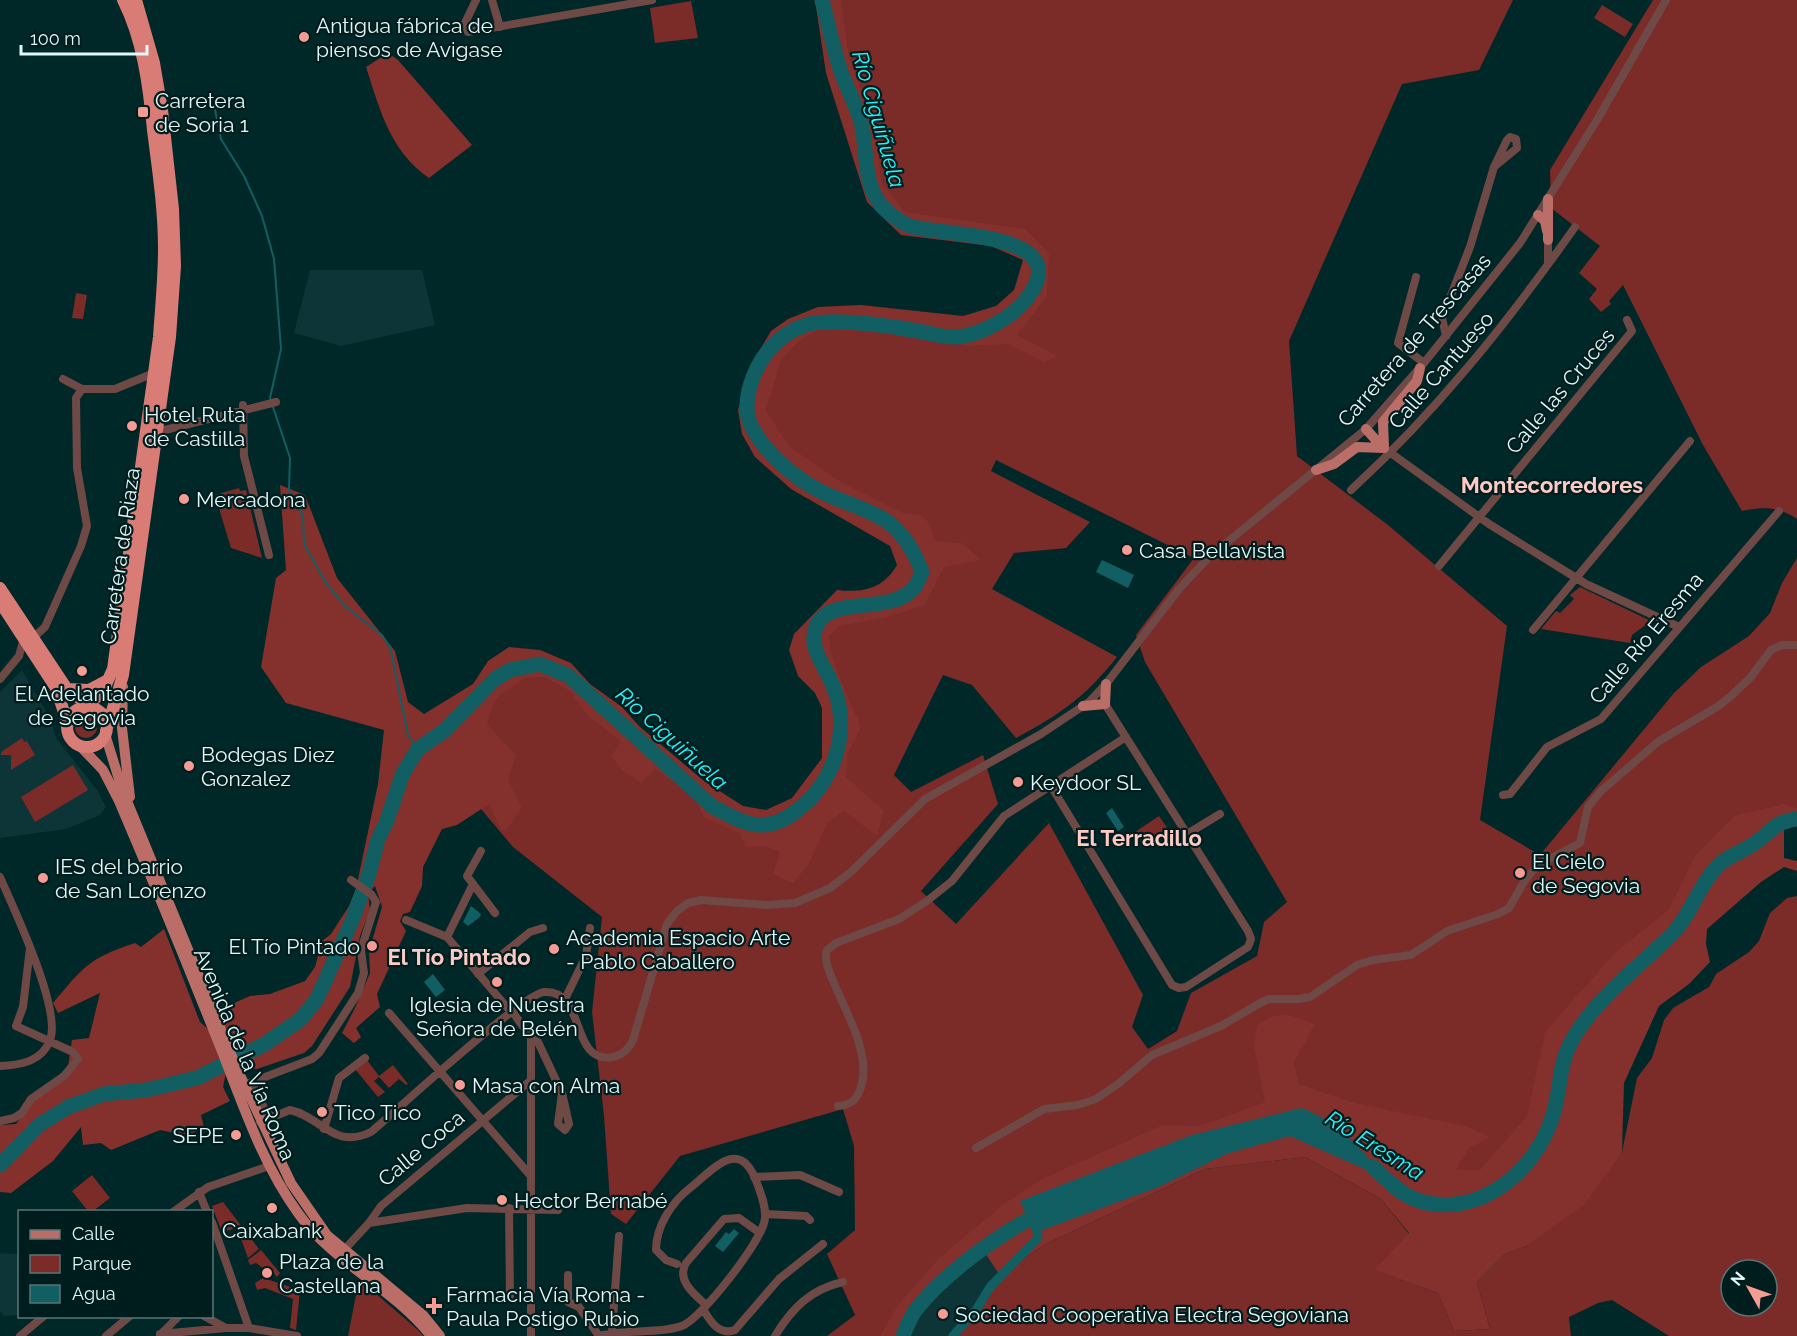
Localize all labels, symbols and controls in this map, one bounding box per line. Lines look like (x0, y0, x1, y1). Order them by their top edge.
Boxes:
place label: Antigua fábrica de piensos de Avigase (316, 13, 503, 62)
scale bar (21, 18, 147, 56)
text: 100 m (30, 28, 81, 49)
marker: Antigua fábrica de piensos de Avigase (297, 30, 311, 44)
water label: Río Ciguiñuela (847, 47, 911, 191)
place label: Carretera de Soria 1 (155, 88, 249, 137)
marker: Carretera de Soria 1 (136, 105, 150, 119)
street label: Carretera de Trescasas (1332, 248, 1496, 432)
street label: Calle Cantueso (1383, 306, 1499, 434)
street label: Calle las Cruces (1500, 323, 1620, 459)
place label: Hotel Ruta de Castilla (144, 402, 246, 451)
marker: Hotel Ruta de Castilla (125, 419, 139, 433)
street label: Carretera de Riaza (95, 466, 145, 646)
district label: Montecorredores (1461, 472, 1643, 498)
place label: Mercadona (196, 487, 306, 512)
marker: Mercadona (177, 492, 191, 506)
place label: Casa Bellavista (1139, 538, 1285, 563)
marker: Casa Bellavista (1120, 543, 1134, 557)
street label: Calle Río Eresma (1584, 567, 1708, 709)
marker: El Adelantado de Segovia (75, 664, 89, 678)
place label: El Adelantado de Segovia (14, 681, 150, 730)
water label: Río Ciguiñuela (611, 681, 733, 795)
place label: Bodegas Diez Gonzalez (201, 742, 335, 791)
marker: Bodegas Diez Gonzalez (182, 759, 196, 773)
place label: Keydoor SL (1030, 770, 1141, 795)
marker: Keydoor SL (1011, 775, 1025, 789)
district label: El Terradillo (1076, 825, 1202, 851)
place label: El Cielo de Segovia (1532, 849, 1640, 898)
place label: IES del barrio de San Lorenzo (55, 854, 206, 903)
marker: El Cielo de Segovia (1513, 866, 1527, 880)
marker: IES del barrio de San Lorenzo (36, 871, 50, 885)
place label: Academia Espacio Arte - Pablo Caballero (566, 925, 790, 974)
place label: El Tío Pintado (228, 934, 360, 959)
marker: El Tío Pintado (365, 939, 379, 953)
marker: Academia Espacio Arte - Pablo Caballero (547, 942, 561, 956)
street label: Avenida de la Vía Roma (189, 944, 301, 1164)
district label: El Tío Pintado (388, 944, 530, 970)
marker: Iglesia de Nuestra Señora de Belén (490, 975, 504, 989)
place label: Iglesia de Nuestra Señora de Belén (409, 992, 585, 1041)
place label: Masa con Alma (472, 1073, 620, 1098)
marker: Masa con Alma (453, 1078, 467, 1092)
place label: Tico Tico (334, 1100, 421, 1125)
marker: Tico Tico (315, 1105, 329, 1119)
street label: Calle Coca (373, 1105, 469, 1191)
water label: Río Eresma (1321, 1105, 1429, 1185)
place label: SEPE (173, 1123, 224, 1148)
marker: SEPE (229, 1128, 243, 1142)
place label: Hector Bernabé (514, 1188, 667, 1213)
marker: Hector Bernabé (495, 1193, 509, 1207)
marker: Caixabank (265, 1201, 279, 1215)
legend (18, 1210, 213, 1318)
place label: Caixabank (222, 1218, 322, 1243)
text: Calle (72, 1223, 115, 1244)
place label: Plaza de la Castellana (279, 1249, 384, 1298)
text: Parque (72, 1253, 132, 1274)
north arrow (1719, 1258, 1779, 1318)
marker: Plaza de la Castellana (260, 1266, 274, 1280)
text: N (1727, 1268, 1749, 1289)
place label: Farmacia Vía Roma - Paula Postigo Rubio (446, 1282, 645, 1331)
text: Agua (72, 1283, 116, 1304)
marker: Farmacia Vía Roma - Paula Postigo Rubio (427, 1299, 441, 1313)
place label: Sociedad Cooperativa Electra Segoviana (955, 1302, 1349, 1327)
marker: Sociedad Cooperativa Electra Segoviana (936, 1307, 950, 1321)

